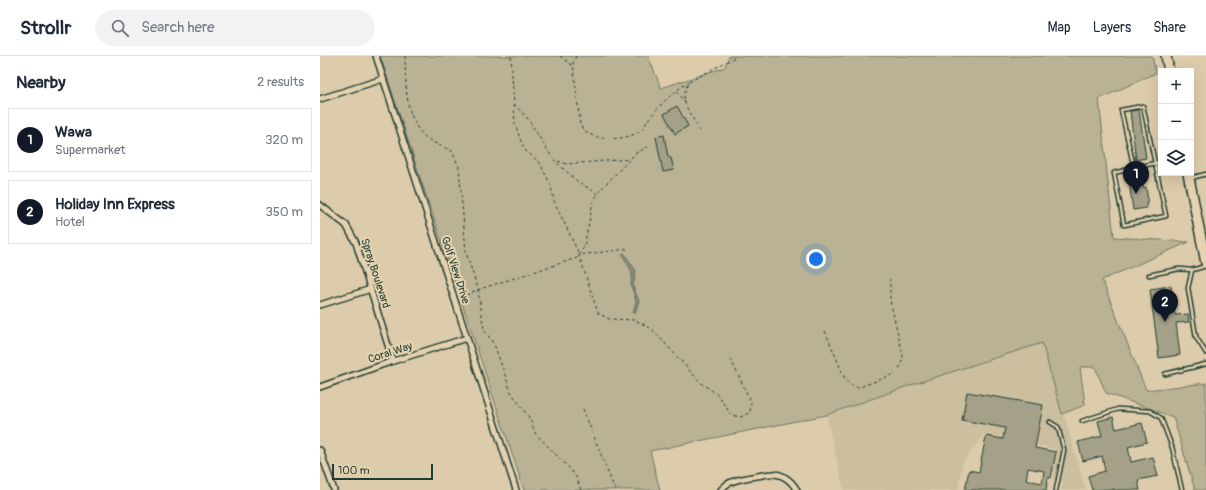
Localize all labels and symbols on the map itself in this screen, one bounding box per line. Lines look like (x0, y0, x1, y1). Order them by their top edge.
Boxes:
pin: 1 (1123, 161, 1149, 194)
street label: Golf View Drive (439, 235, 473, 306)
street label: Spray Boulevard (358, 237, 393, 310)
your location (806, 249, 826, 269)
pin: 2 (1152, 289, 1178, 322)
street label: Coral Way (366, 339, 414, 366)
scale bar (332, 462, 433, 481)

